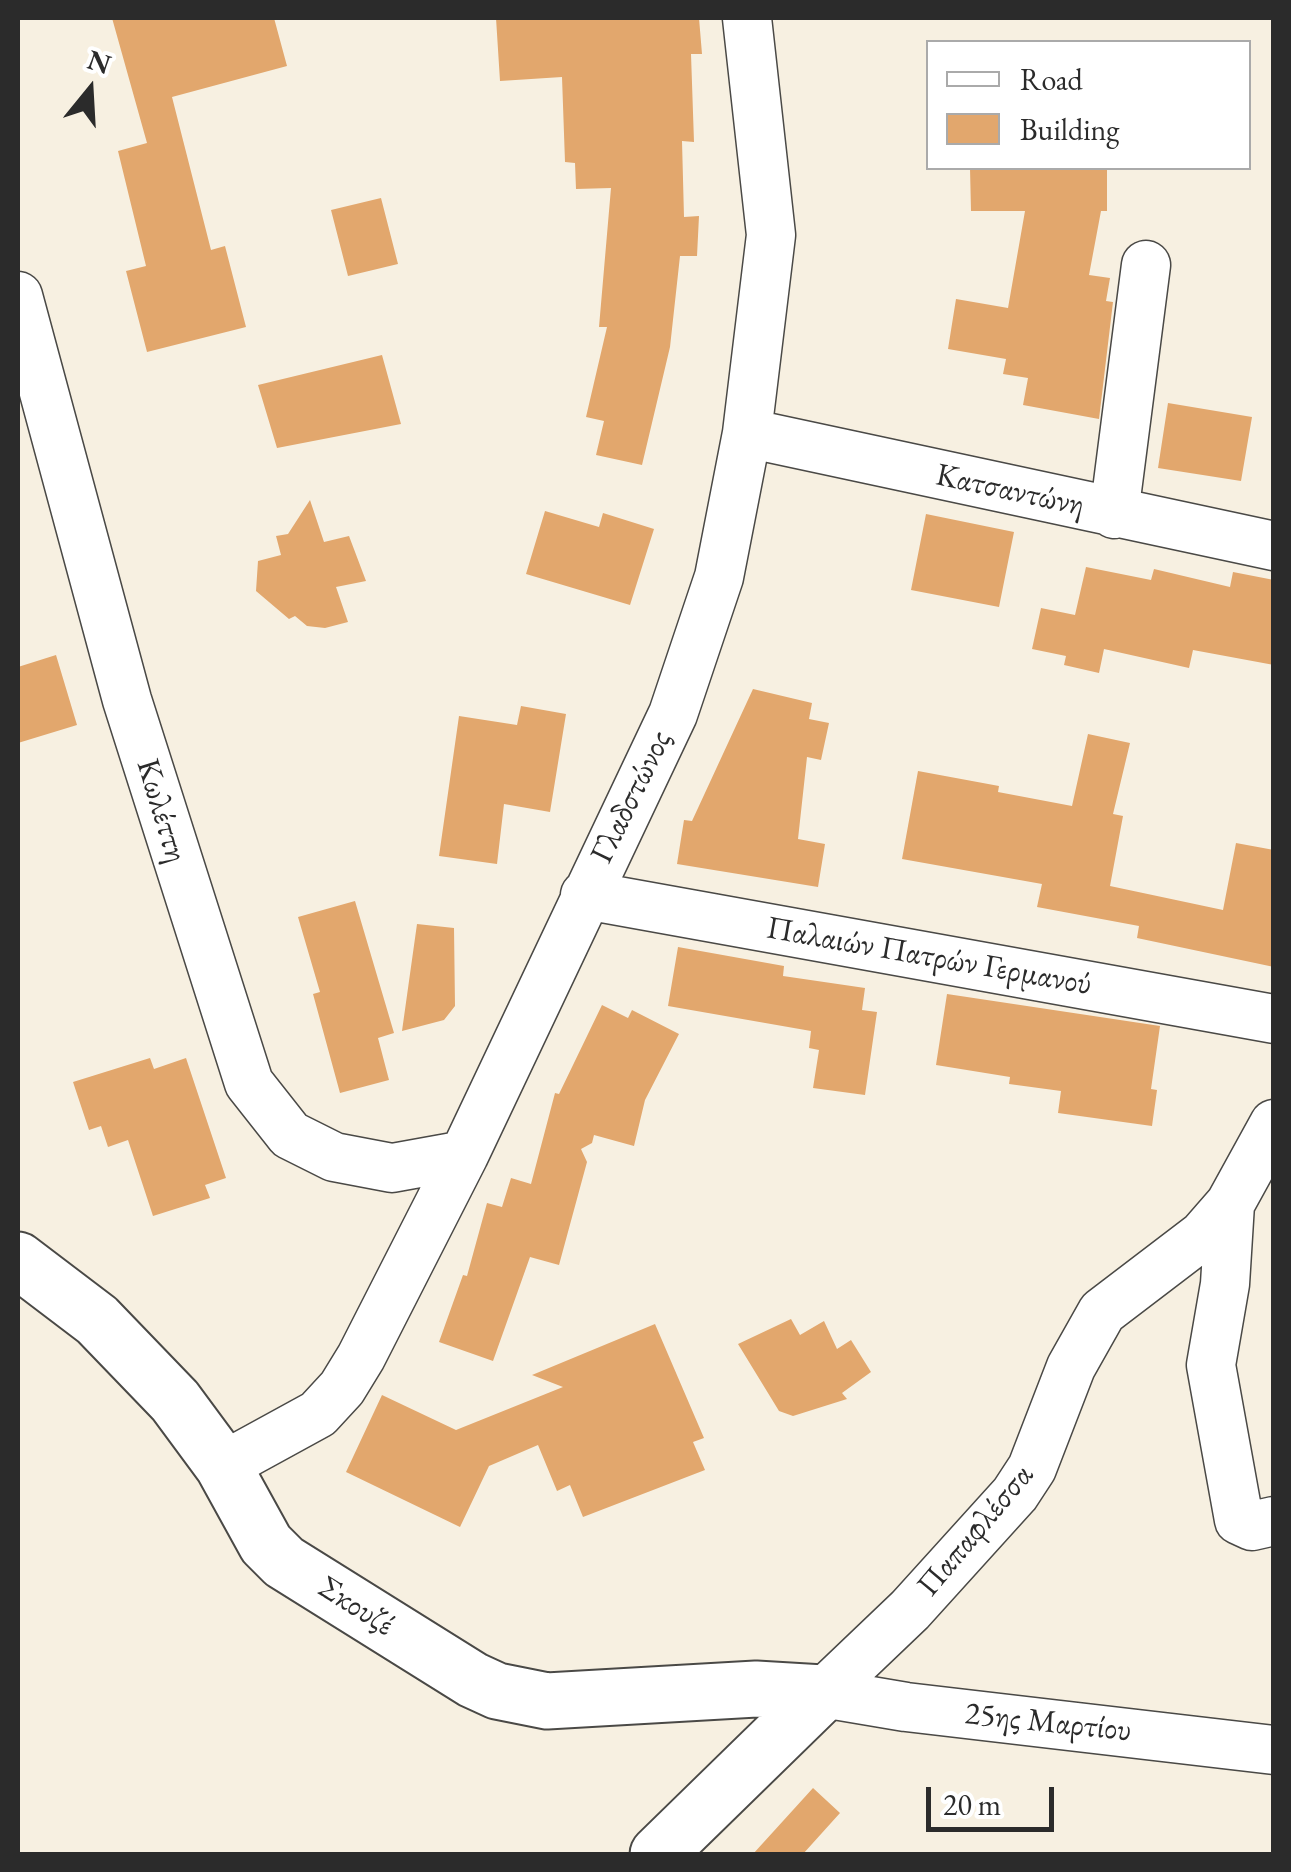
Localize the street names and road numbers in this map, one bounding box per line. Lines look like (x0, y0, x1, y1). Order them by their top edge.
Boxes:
street label: Κατσαντώνη (932, 457, 1088, 525)
street label: Γλαδστώνος (583, 725, 681, 869)
street label: Κωλέττη (127, 754, 195, 868)
street label: Παλαιών Πατρών Γερμανού (763, 909, 1095, 1005)
street label: Παπαφλέσσα (910, 1457, 1042, 1605)
street label: Σκουζέ (311, 1569, 401, 1645)
street label: 25ης Μαρτίου (963, 1695, 1133, 1751)

